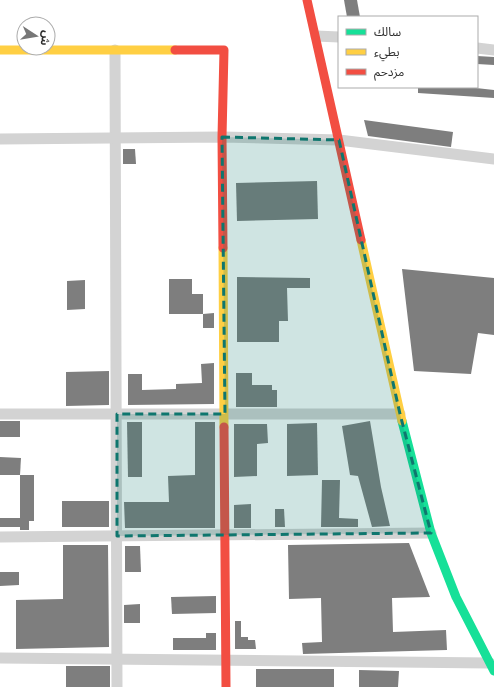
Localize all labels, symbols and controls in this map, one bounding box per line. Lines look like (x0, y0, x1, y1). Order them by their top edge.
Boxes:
north arrow (16, 16, 56, 56)
legend (338, 16, 478, 88)
text: سالك (374, 25, 401, 39)
text: ش (37, 29, 53, 47)
text: بطيء (374, 45, 400, 62)
text: مزدحم (374, 65, 404, 81)

